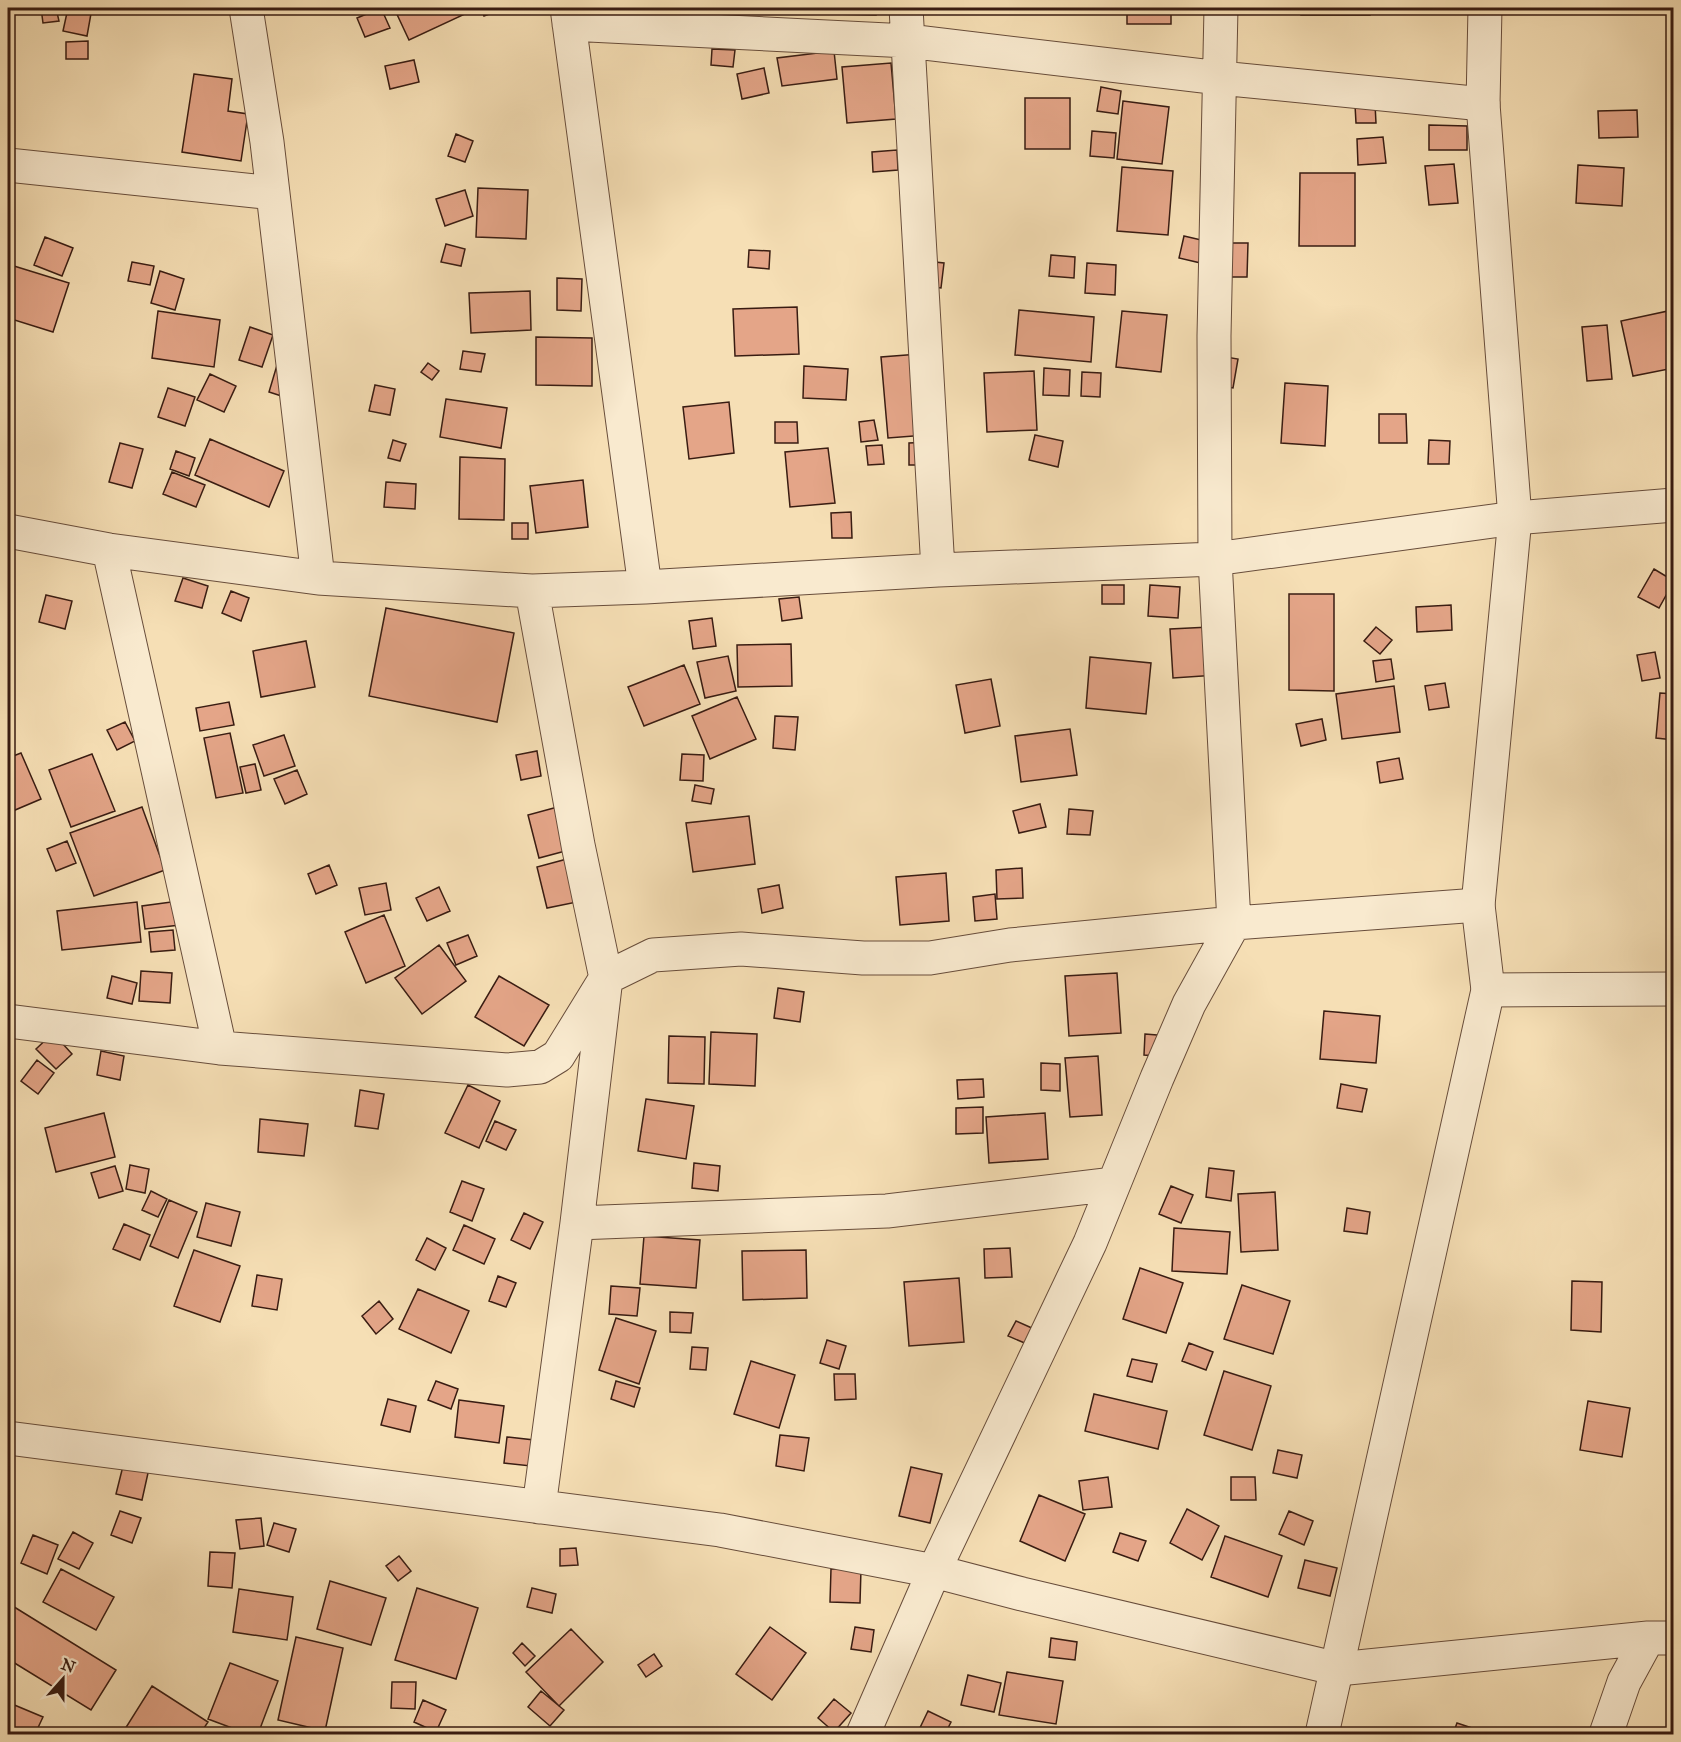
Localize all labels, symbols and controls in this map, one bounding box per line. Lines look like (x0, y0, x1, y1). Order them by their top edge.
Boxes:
north arrow (33, 1649, 93, 1709)
text: N (58, 1654, 78, 1677)

